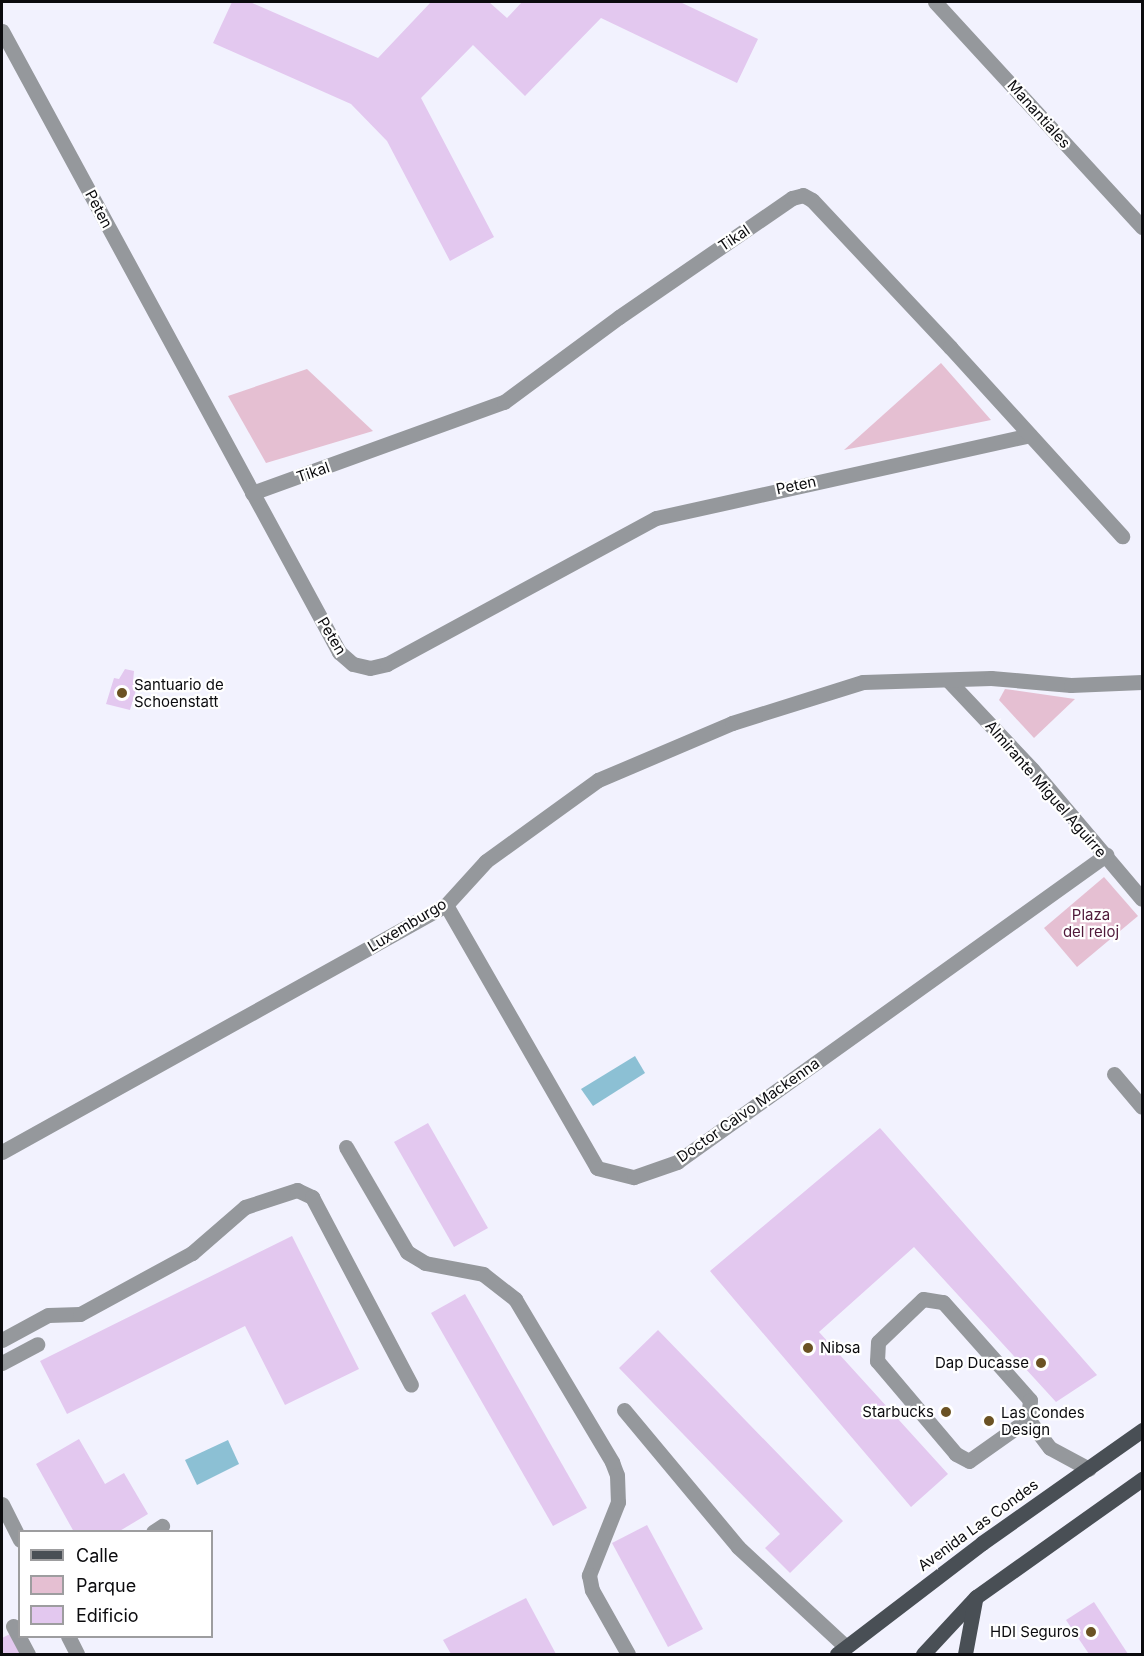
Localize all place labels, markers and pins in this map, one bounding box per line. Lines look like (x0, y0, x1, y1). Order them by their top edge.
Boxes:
place label: Santuario de Schoenstatt (134, 675, 224, 710)
marker: Santuario de Schoenstatt (115, 686, 129, 700)
place label: Nibsa (820, 1339, 860, 1357)
marker: Nibsa (801, 1341, 815, 1355)
place label: Dap Ducasse (935, 1354, 1029, 1372)
marker: Dap Ducasse (1034, 1356, 1048, 1370)
place label: Starbucks (862, 1403, 934, 1421)
place label: Las Condes Design (1001, 1403, 1085, 1438)
marker: Starbucks (939, 1405, 953, 1419)
marker: Las Condes Design (982, 1414, 996, 1428)
place label: HDI Seguros (990, 1623, 1079, 1641)
marker: HDI Seguros (1084, 1625, 1098, 1639)

